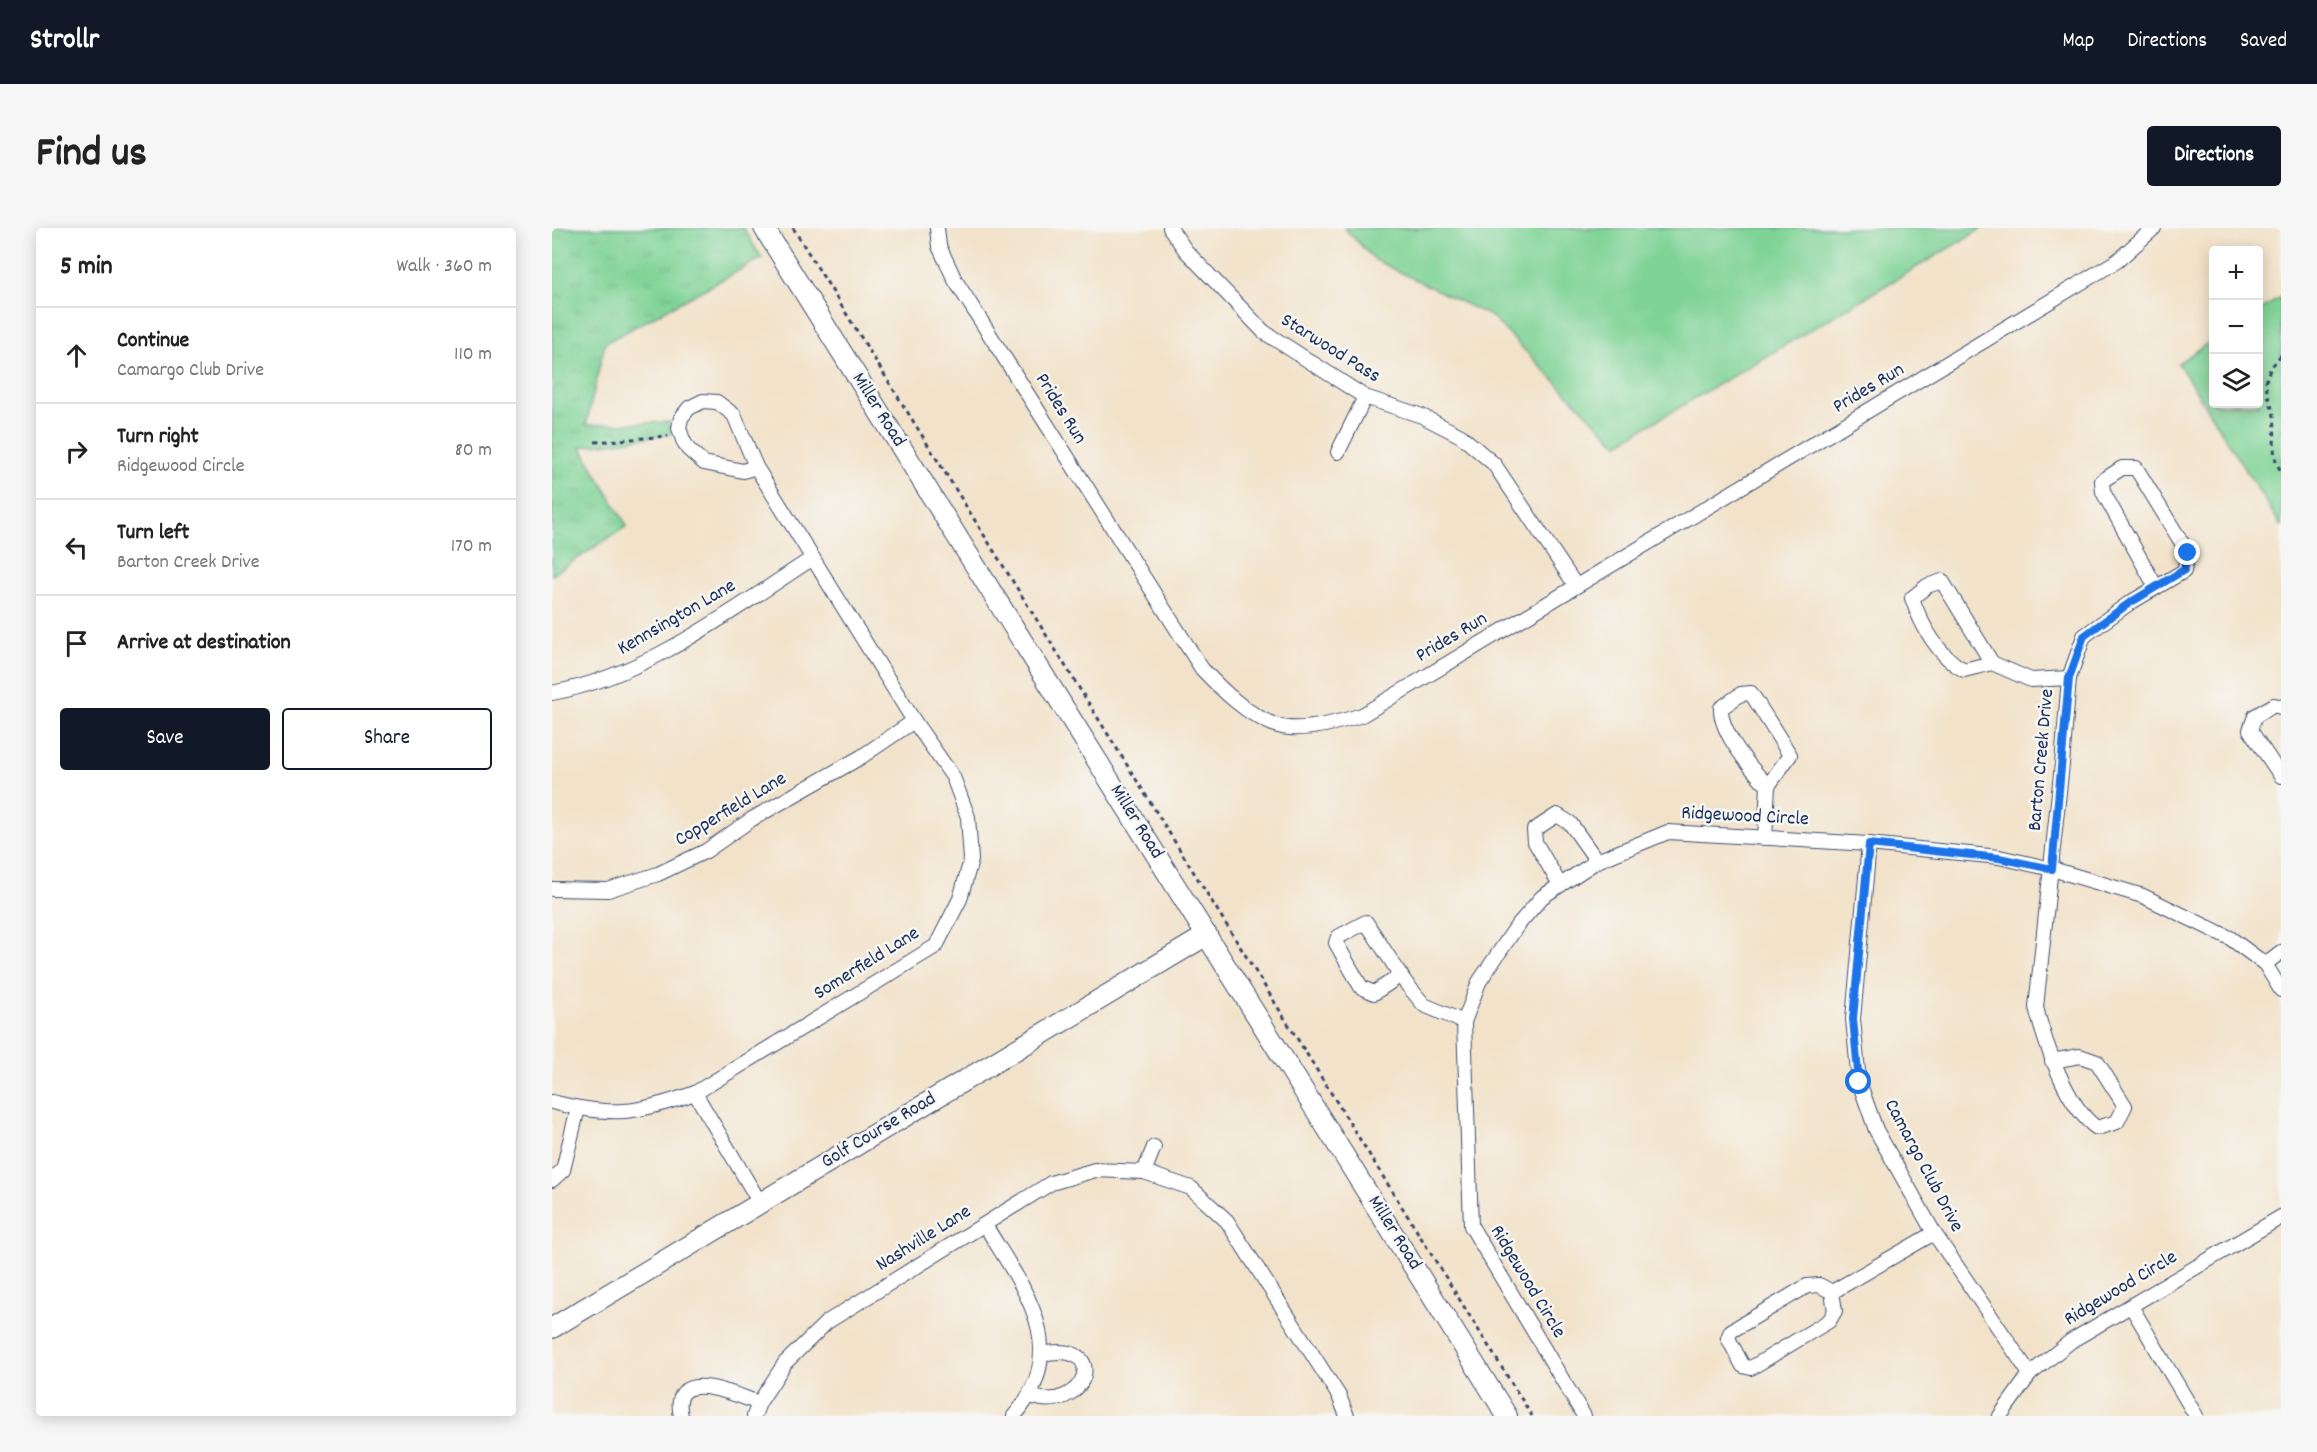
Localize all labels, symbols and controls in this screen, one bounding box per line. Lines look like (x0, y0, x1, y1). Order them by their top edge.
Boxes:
text: Strollr (30, 22, 99, 62)
text: Map (2063, 27, 2094, 57)
text: Directions (2127, 27, 2207, 57)
text: Saved (2240, 27, 2287, 57)
text: Find us (36, 126, 147, 186)
button: Directions (2147, 126, 2281, 186)
map controls (2209, 246, 2263, 408)
button: + (2209, 246, 2263, 300)
text: 5 min (60, 249, 113, 286)
text: Walk · 360 m (397, 253, 492, 281)
button: − (2209, 300, 2263, 354)
street label: Starwood Pass (1275, 307, 1385, 391)
text: Continue (117, 326, 189, 357)
icon: ahead (60, 339, 93, 372)
text: 110 m (454, 341, 492, 369)
button: layers (2209, 354, 2263, 408)
text: Camargo Club Drive (117, 357, 264, 385)
street label: Prides Run (1828, 357, 1910, 421)
street label: Miller Road (844, 367, 912, 453)
street label: Prides Run (1027, 368, 1093, 450)
text: Turn right (117, 422, 199, 453)
icon: right (60, 435, 93, 468)
text: 80 m (455, 437, 492, 465)
text: Ridgewood Circle (117, 453, 245, 481)
text: Turn left (117, 518, 189, 549)
icon: left (60, 531, 93, 564)
text: 170 m (451, 533, 492, 561)
route end (2174, 539, 2200, 565)
text: Barton Creek Drive (117, 549, 260, 577)
street label: Kennsington Lane (613, 573, 741, 663)
street label: Prides Run (1411, 606, 1493, 670)
icon: arrive (60, 627, 93, 660)
text: Arrive at destination (117, 628, 291, 659)
street label: Barton Creek Drive (2022, 688, 2062, 832)
button: Save (60, 708, 270, 770)
button: Share (282, 708, 492, 770)
street label: Copperfield Lane (670, 766, 792, 854)
street label: Miller Road (1102, 779, 1170, 865)
street label: Ridgewood Circle (1681, 800, 1810, 834)
street label: Somerfield Lane (809, 920, 925, 1008)
route start (1845, 1068, 1871, 1094)
street label: Golf Course Road (816, 1086, 942, 1176)
street label: Camargo Club Drive (1876, 1094, 1970, 1238)
street label: Miller Road (1360, 1190, 1428, 1276)
street label: Nashville Lane (871, 1199, 977, 1279)
street label: Ridgewood Circle (1482, 1220, 1572, 1344)
street label: Ridgewood Circle (2059, 1244, 2183, 1334)

